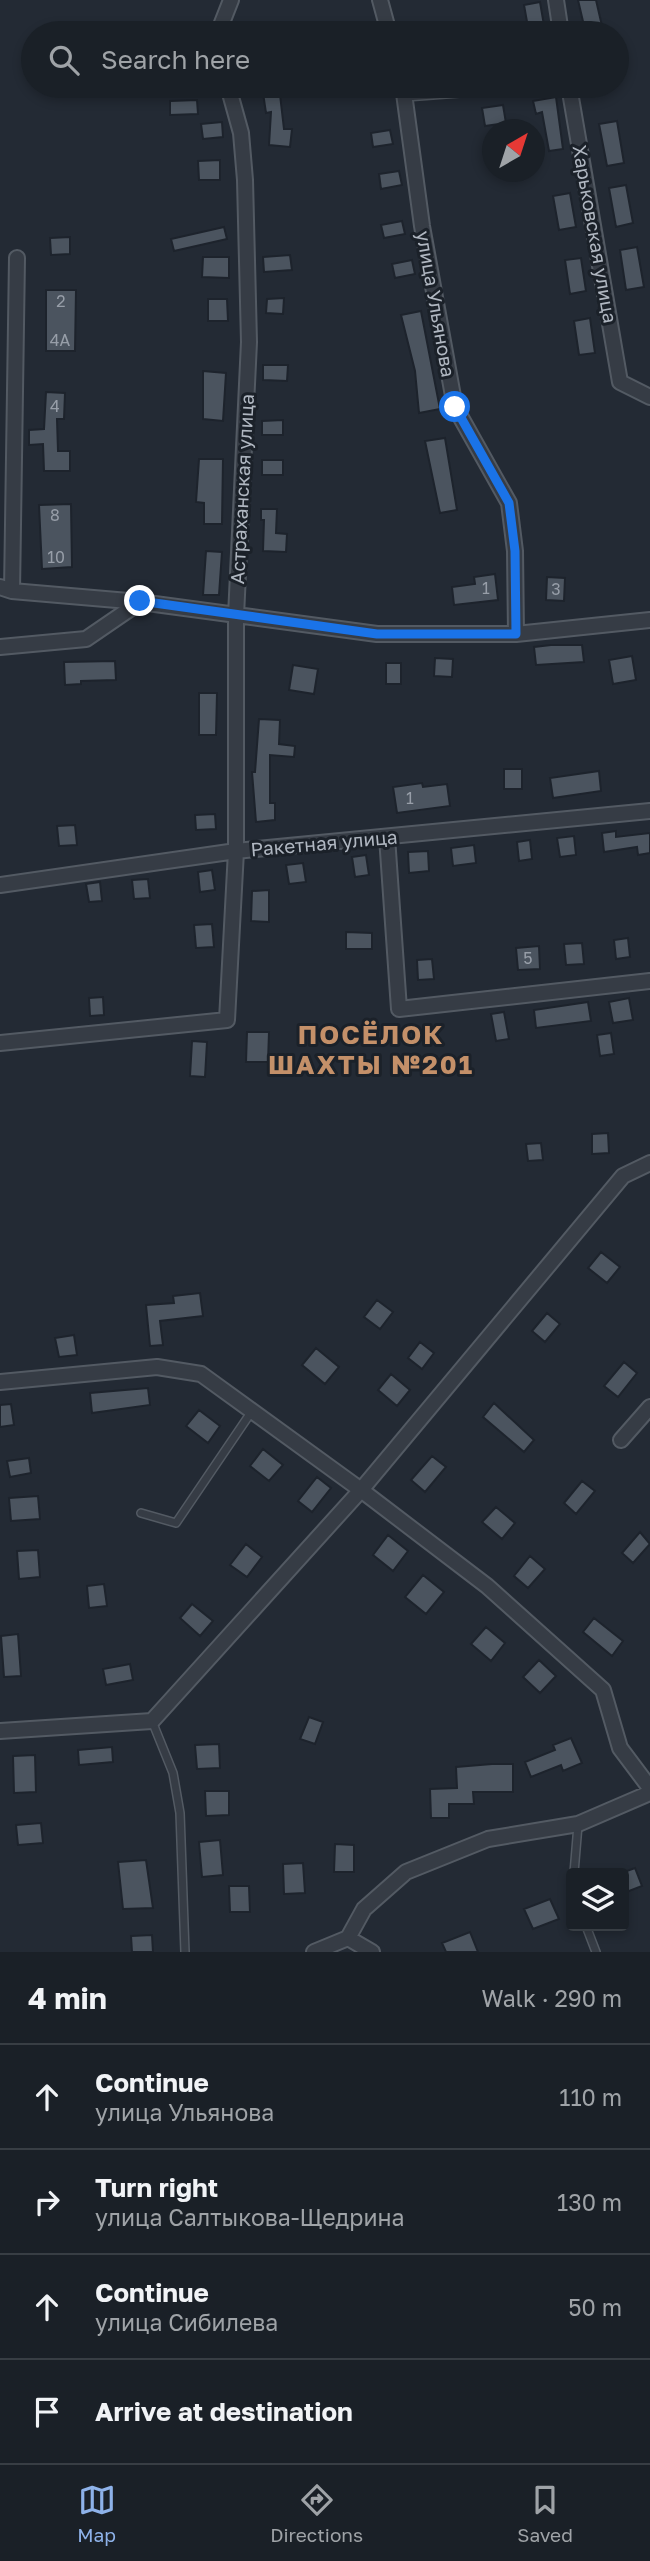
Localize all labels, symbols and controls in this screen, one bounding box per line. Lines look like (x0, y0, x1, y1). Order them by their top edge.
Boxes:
search box (21, 21, 629, 98)
icon: search (45, 41, 83, 79)
text: Search here (101, 44, 250, 75)
north arrow (482, 119, 545, 182)
street label: Харьковская улица (568, 143, 622, 325)
street label: улица Ульянова (412, 229, 461, 379)
house number: 2 (56, 291, 66, 311)
house number: 4А (50, 330, 71, 350)
route start (439, 391, 470, 422)
street label: Астраханская улица (225, 393, 258, 585)
house number: 4 (50, 396, 60, 416)
house number: 8 (50, 505, 60, 525)
house number: 10 (47, 547, 65, 567)
house number: 1 (482, 578, 490, 598)
house number: 3 (551, 579, 561, 599)
route end (124, 585, 155, 616)
house number: 1 (406, 788, 414, 808)
street label: Ракетная улица (250, 825, 398, 860)
house number: 5 (523, 948, 533, 968)
district label: ПОСЁЛОК ШАХТЫ №201 (268, 1019, 474, 1080)
map controls (566, 1868, 629, 1931)
button: layers (566, 1868, 629, 1931)
text: 4 min (28, 1980, 107, 2016)
text: Walk · 290 m (481, 1984, 622, 2012)
text: Continue (95, 2067, 209, 2098)
icon: ahead (28, 2078, 66, 2116)
text: 110 m (559, 2083, 622, 2111)
text: улица Ульянова (95, 2098, 274, 2126)
text: Turn right (95, 2172, 218, 2203)
icon: right (28, 2183, 66, 2221)
text: 130 m (557, 2188, 622, 2216)
text: улица Салтыкова-Щедрина (95, 2203, 404, 2231)
text: Continue (95, 2277, 209, 2308)
icon: ahead (28, 2288, 66, 2326)
text: 50 m (568, 2293, 622, 2321)
text: улица Сибилева (95, 2308, 278, 2336)
icon: arrive (28, 2393, 66, 2431)
text: Arrive at destination (95, 2396, 353, 2427)
tab: Map (77, 2481, 116, 2546)
tab: Directions (270, 2481, 363, 2546)
tab: Saved (517, 2481, 573, 2546)

